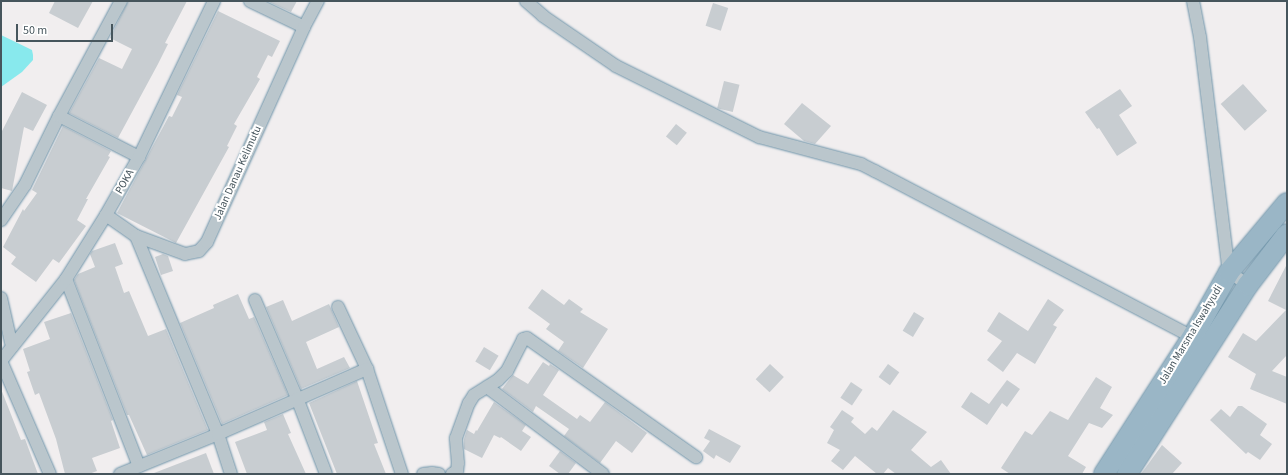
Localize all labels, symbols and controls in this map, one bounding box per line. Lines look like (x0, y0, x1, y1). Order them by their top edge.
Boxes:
scale bar (18, 16, 115, 42)
text: 50 m (23, 22, 47, 39)
street label: Jalan Danau Kelimutu (211, 124, 265, 222)
street label: POKA (113, 168, 137, 196)
street label: Jalan Marsma Iswahyudi (1156, 283, 1226, 387)

